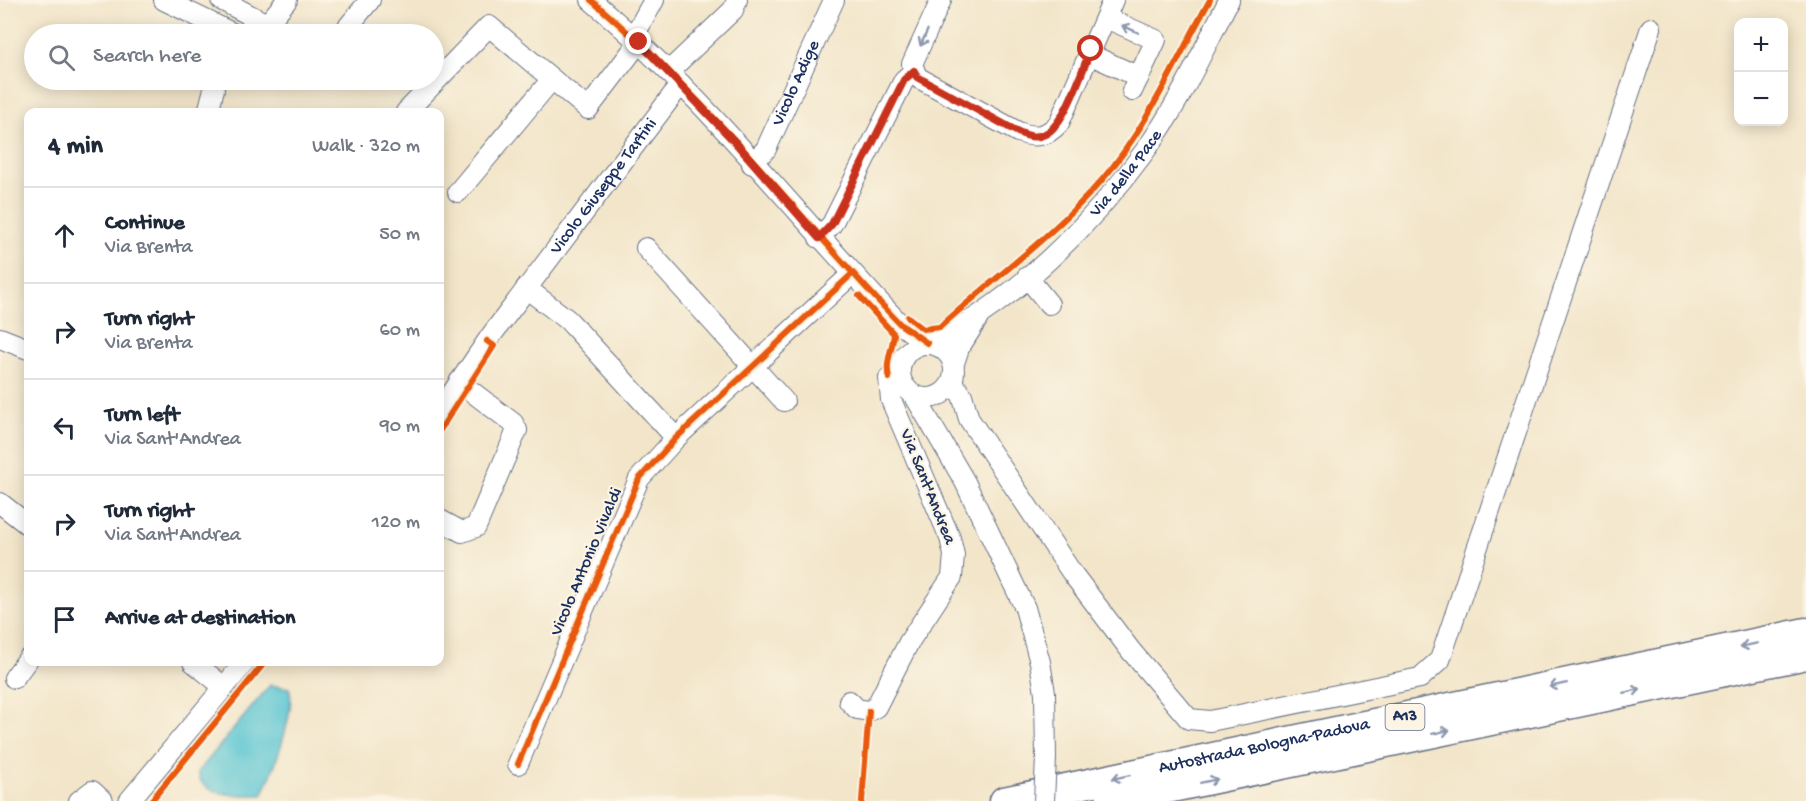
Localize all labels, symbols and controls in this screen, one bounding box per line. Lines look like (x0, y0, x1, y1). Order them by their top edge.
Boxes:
map controls (1734, 18, 1788, 126)
button: + (1734, 18, 1788, 72)
one-way arrow (1121, 22, 1139, 33)
search box (24, 24, 444, 90)
route end (625, 28, 651, 54)
one-way arrow (917, 29, 929, 47)
route start (1077, 35, 1103, 61)
street label: Vicolo Adige (767, 36, 825, 130)
icon: search (45, 41, 78, 74)
text: Search here (93, 44, 201, 70)
button: − (1734, 72, 1788, 126)
street label: Vicolo Giuseppe Tartini (545, 114, 662, 259)
street label: Via della Pace (1085, 125, 1167, 222)
text: 4 min (48, 132, 103, 163)
text: Walk · 320 m (312, 136, 420, 159)
text: Continue (105, 211, 185, 237)
icon: ahead (48, 219, 81, 252)
text: 50 m (379, 224, 420, 247)
text: Via Brenta (105, 237, 193, 260)
text: Turn right (105, 307, 193, 333)
icon: right (48, 315, 81, 348)
text: 60 m (380, 320, 420, 343)
text: Via Brenta (105, 333, 193, 356)
text: Turn left (105, 403, 179, 429)
icon: left (48, 411, 81, 444)
text: 90 m (380, 416, 420, 439)
street label: Via Sant'Andrea (894, 425, 960, 549)
text: Via Sant'Andrea (105, 429, 241, 452)
street label: Vicolo Antonio Vivaldi (546, 485, 628, 640)
text: Turn right (105, 499, 193, 525)
icon: right (48, 507, 81, 540)
text: 120 m (372, 512, 420, 535)
text: Via Sant'Andrea (105, 525, 241, 548)
icon: arrive (48, 603, 81, 636)
text: Arrive at destination (105, 606, 295, 632)
one-way arrow (1739, 639, 1758, 651)
one-way arrow (1549, 680, 1568, 691)
one-way arrow (1622, 685, 1641, 697)
road number: A13 (1386, 704, 1424, 730)
street label: Autostrada Bologna-Padova (1157, 713, 1373, 779)
one-way arrow (1431, 726, 1450, 737)
one-way arrow (1111, 772, 1131, 783)
one-way arrow (1199, 775, 1218, 786)

